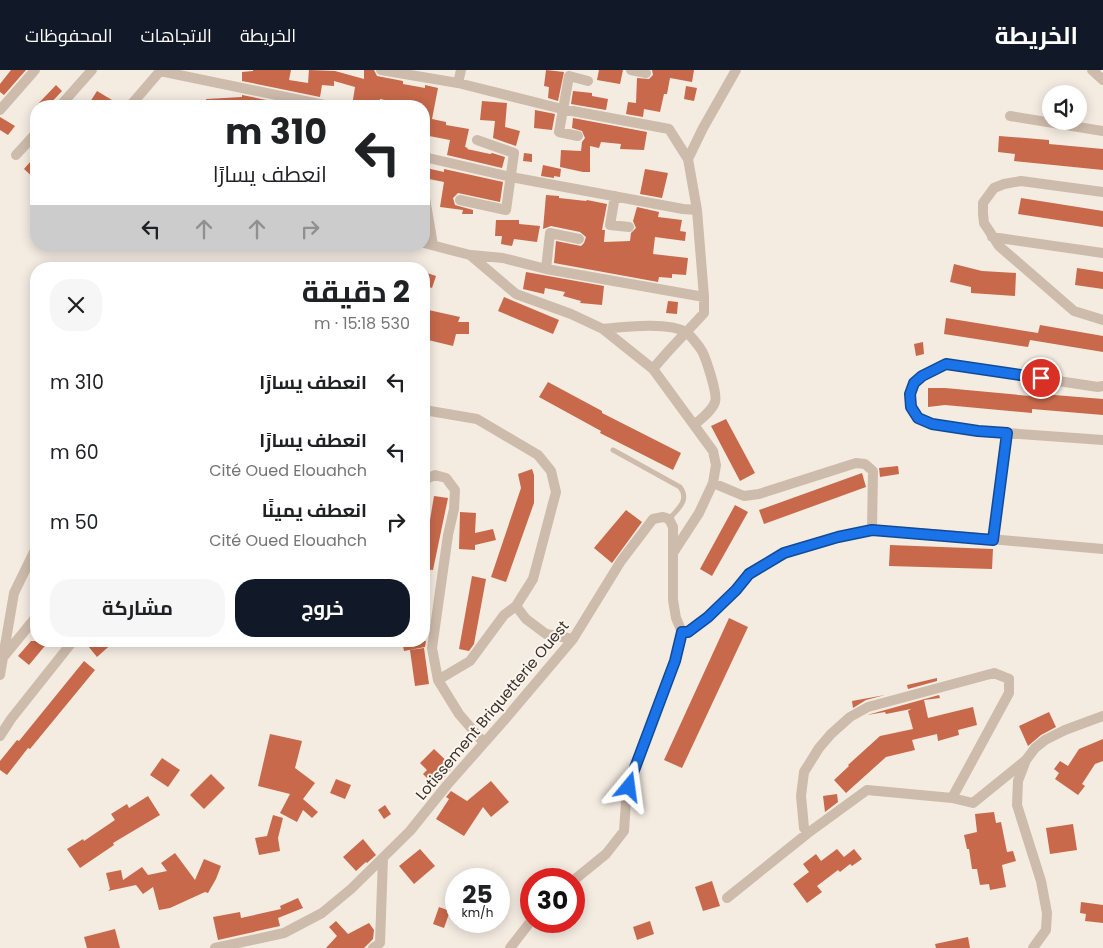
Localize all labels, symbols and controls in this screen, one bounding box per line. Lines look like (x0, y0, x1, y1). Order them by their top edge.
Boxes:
text: الخريطة (995, 19, 1078, 52)
text: المحفوظات (25, 23, 113, 48)
text: الاتجاهات (141, 23, 212, 48)
text: الخريطة (240, 23, 296, 48)
map controls (1042, 85, 1087, 130)
button: sound (1042, 85, 1087, 130)
text: 310 m (225, 107, 327, 156)
icon: left (345, 120, 410, 185)
text: انعطف يسارًا (213, 159, 327, 190)
icon: left (137, 215, 165, 243)
icon: ahead (190, 215, 218, 243)
icon: ahead (243, 215, 271, 243)
icon: right (296, 215, 324, 243)
text: 2 دقيقة (302, 270, 410, 313)
button: close (50, 279, 102, 331)
text: 530 m · 15:18 (314, 312, 410, 335)
pin (1020, 357, 1062, 399)
icon: arrive (1027, 364, 1055, 392)
icon: left (382, 368, 410, 396)
text: 310 m (50, 369, 104, 396)
text: انعطف يسارًا (259, 369, 367, 396)
text: انعطف يسارًا (259, 427, 367, 454)
icon: left (382, 438, 410, 466)
text: 60 m (50, 439, 99, 466)
text: Cité Oued Elouahch (209, 459, 367, 482)
text: انعطف يمينًا (262, 497, 367, 524)
icon: right (382, 508, 410, 536)
text: 50 m (50, 509, 99, 536)
text: Cité Oued Elouahch (209, 529, 367, 552)
button: مشاركة (50, 579, 225, 637)
button: خروج (235, 579, 410, 637)
street label: Lotissement Briquetterie Ouest (411, 616, 573, 804)
position arrow (602, 760, 654, 812)
speed limit sign: 30 (520, 868, 585, 933)
text: 25 (462, 877, 493, 912)
text: km/h (462, 904, 493, 921)

